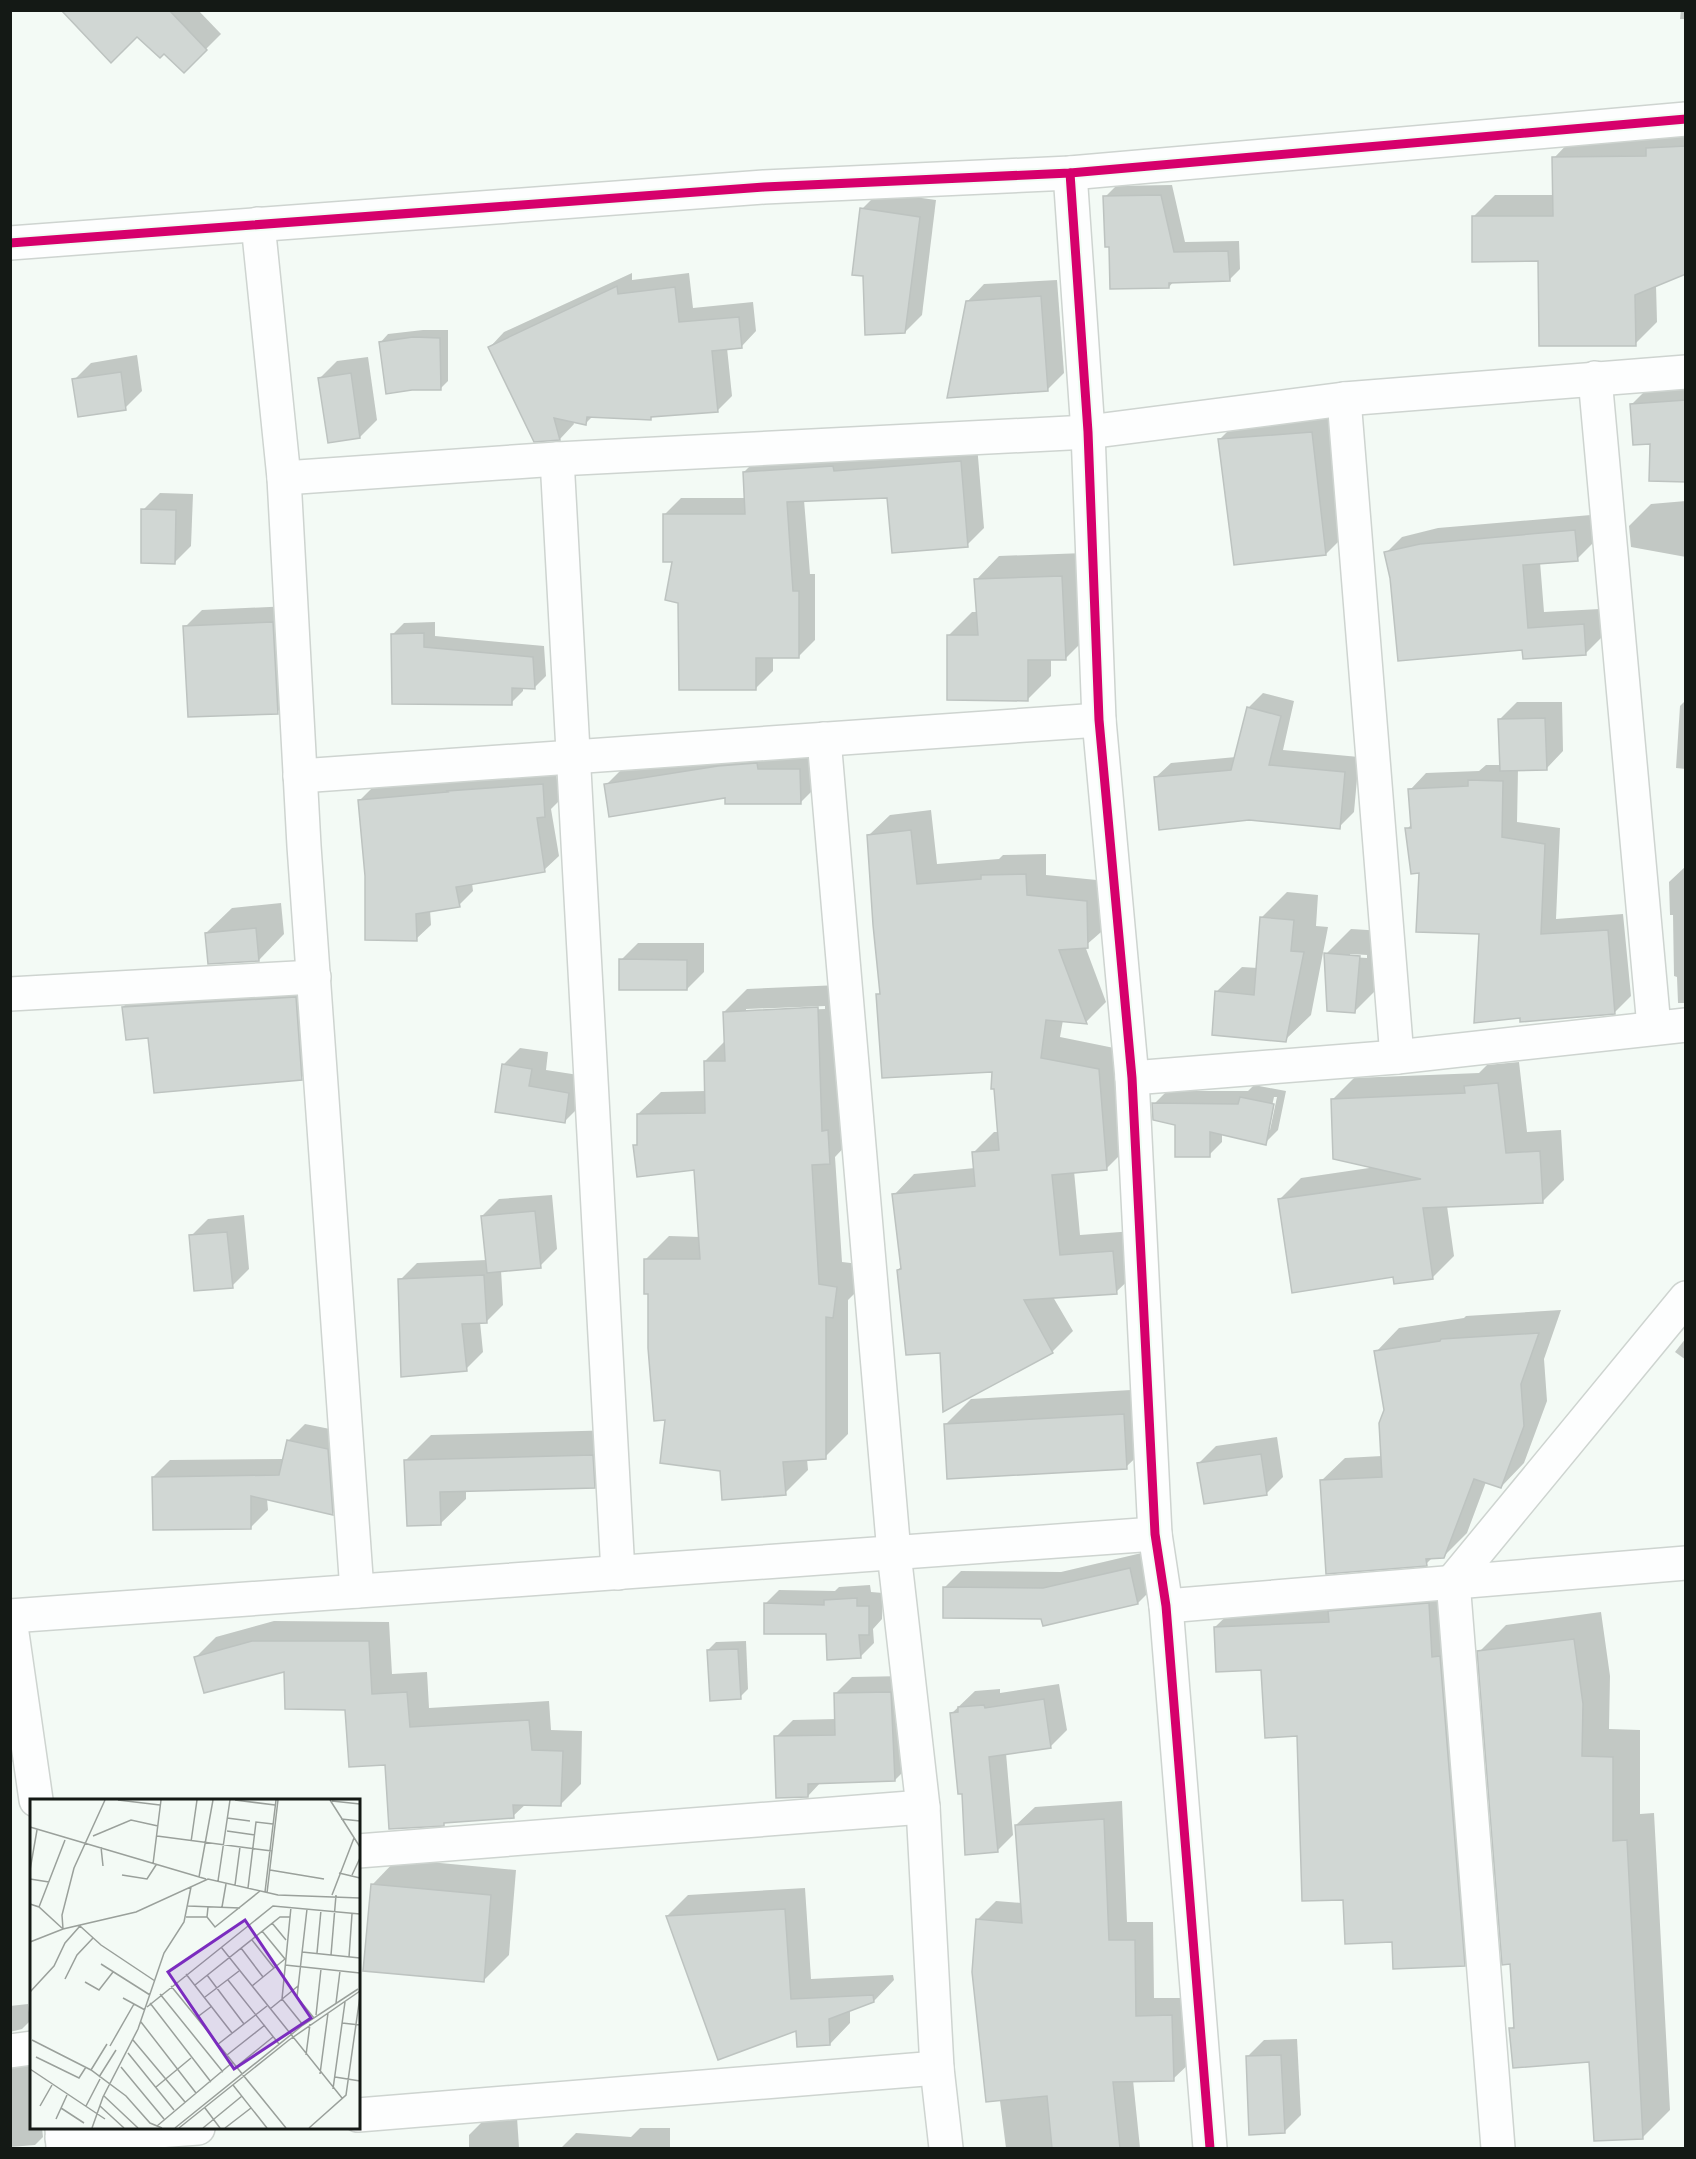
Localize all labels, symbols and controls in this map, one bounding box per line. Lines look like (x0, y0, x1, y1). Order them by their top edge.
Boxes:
inset map (30, 1799, 360, 2129)

